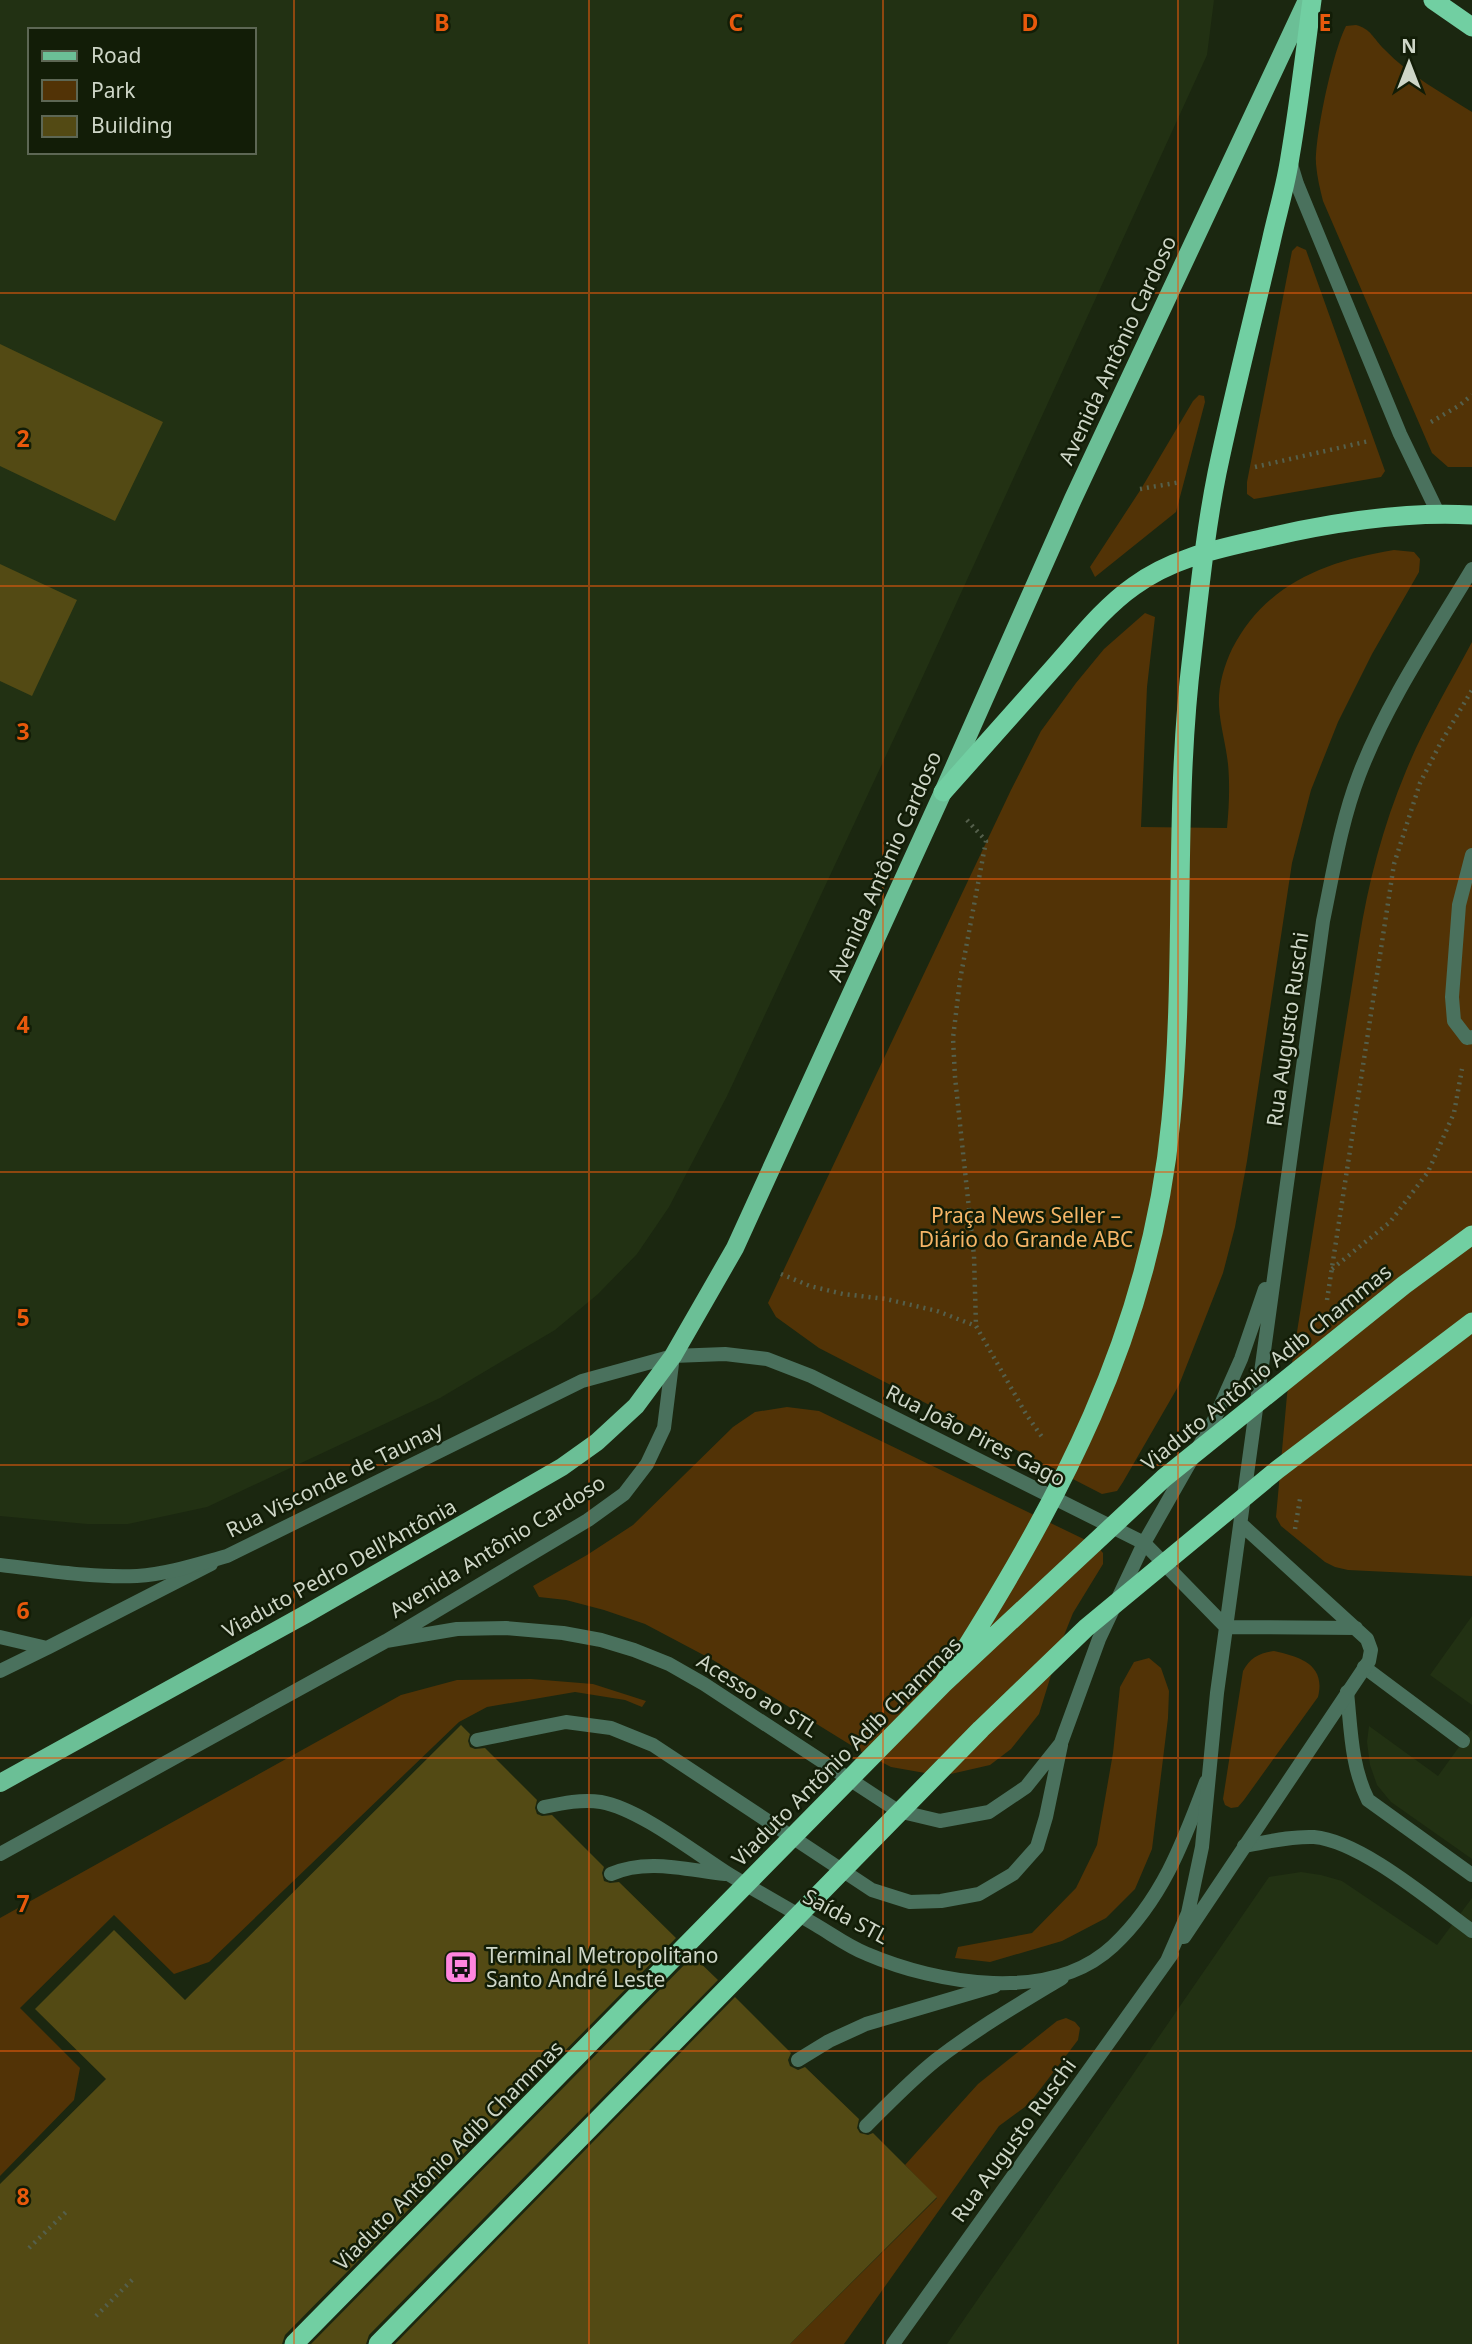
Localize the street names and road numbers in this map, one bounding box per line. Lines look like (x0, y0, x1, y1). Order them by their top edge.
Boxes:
street label: Avenida Antônio Cardoso (1052, 231, 1182, 469)
street label: Avenida Antônio Cardoso (820, 746, 948, 986)
street label: Rua Augusto Ruschi (1260, 930, 1314, 1128)
street label: Viaduto Antônio Adib Chammas (1135, 1257, 1397, 1477)
street label: Rua João Pires Gago (881, 1378, 1071, 1492)
street label: Rua Visconde de Taunay (221, 1414, 447, 1544)
street label: Avenida Antônio Cardoso (384, 1468, 610, 1624)
street label: Viaduto Pedro Dell'Antônia (217, 1492, 461, 1644)
street label: Viaduto Antônio Adib Chammas (725, 1630, 967, 1872)
street label: Acesso ao STL (692, 1647, 824, 1743)
street label: Saída STL (798, 1882, 894, 1950)
street label: Viaduto Antônio Adib Chammas (327, 2034, 569, 2276)
street label: Rua Augusto Ruschi (944, 2053, 1082, 2227)

